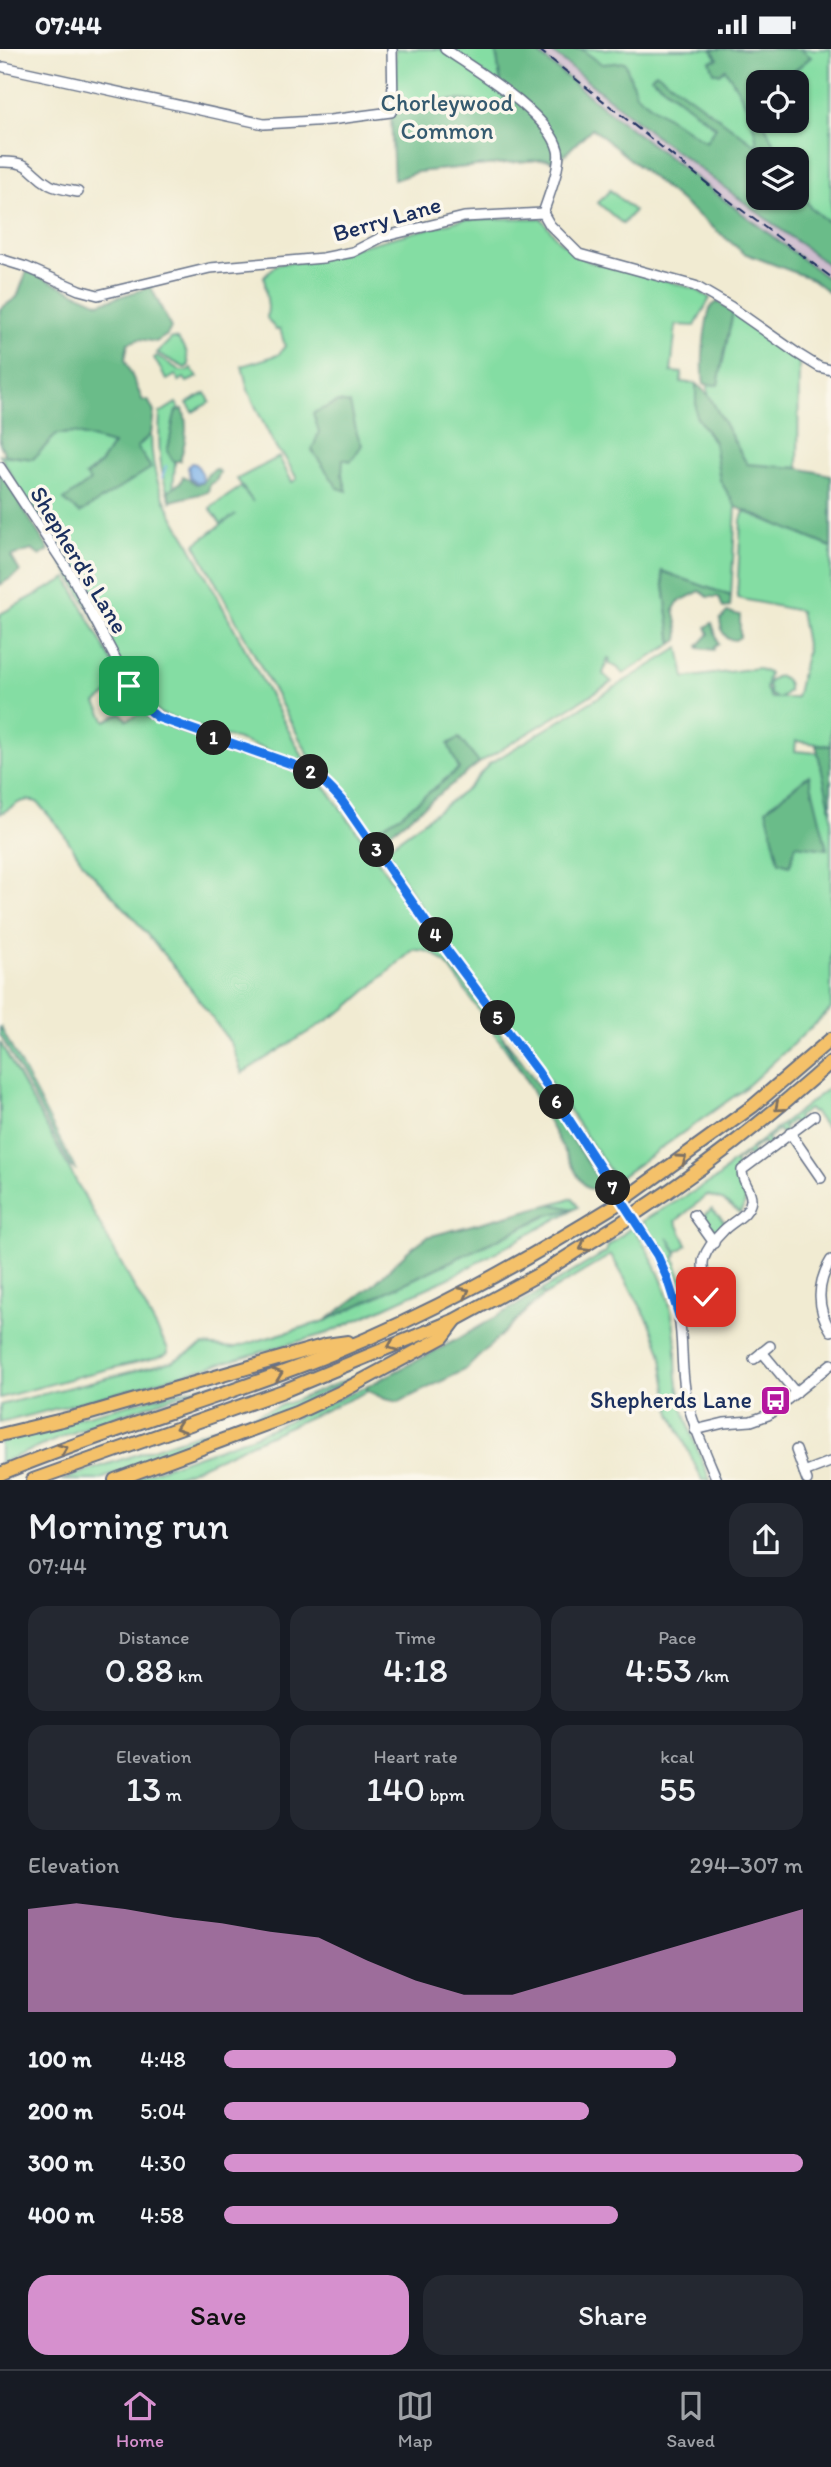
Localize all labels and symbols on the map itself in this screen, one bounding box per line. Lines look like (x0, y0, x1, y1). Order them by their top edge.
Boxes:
park label: Chorleywood Common (380, 88, 514, 145)
street label: Berry Lane (329, 189, 444, 248)
street label: Shepherd's Lane (24, 481, 135, 639)
pin (99, 656, 159, 716)
pin: 1 (196, 721, 232, 755)
pin: 2 (294, 755, 328, 789)
pin: 3 (360, 833, 394, 867)
pin: 4 (418, 917, 453, 952)
pin: 5 (480, 1000, 516, 1035)
pin: 6 (540, 1085, 574, 1119)
one-way arrow (775, 1099, 788, 1111)
one-way arrow (674, 1155, 687, 1167)
pin: 7 (596, 1171, 630, 1205)
one-way arrow (578, 1239, 591, 1252)
pin (676, 1267, 736, 1327)
one-way arrow (457, 1287, 470, 1300)
one-way arrow (387, 1338, 400, 1352)
one-way arrow (271, 1368, 283, 1382)
bus stop icon: Shepherds Lane (758, 1383, 792, 1417)
place label: Shepherds Lane (590, 1385, 752, 1414)
one-way arrow (174, 1419, 186, 1433)
one-way arrow (57, 1443, 69, 1457)

